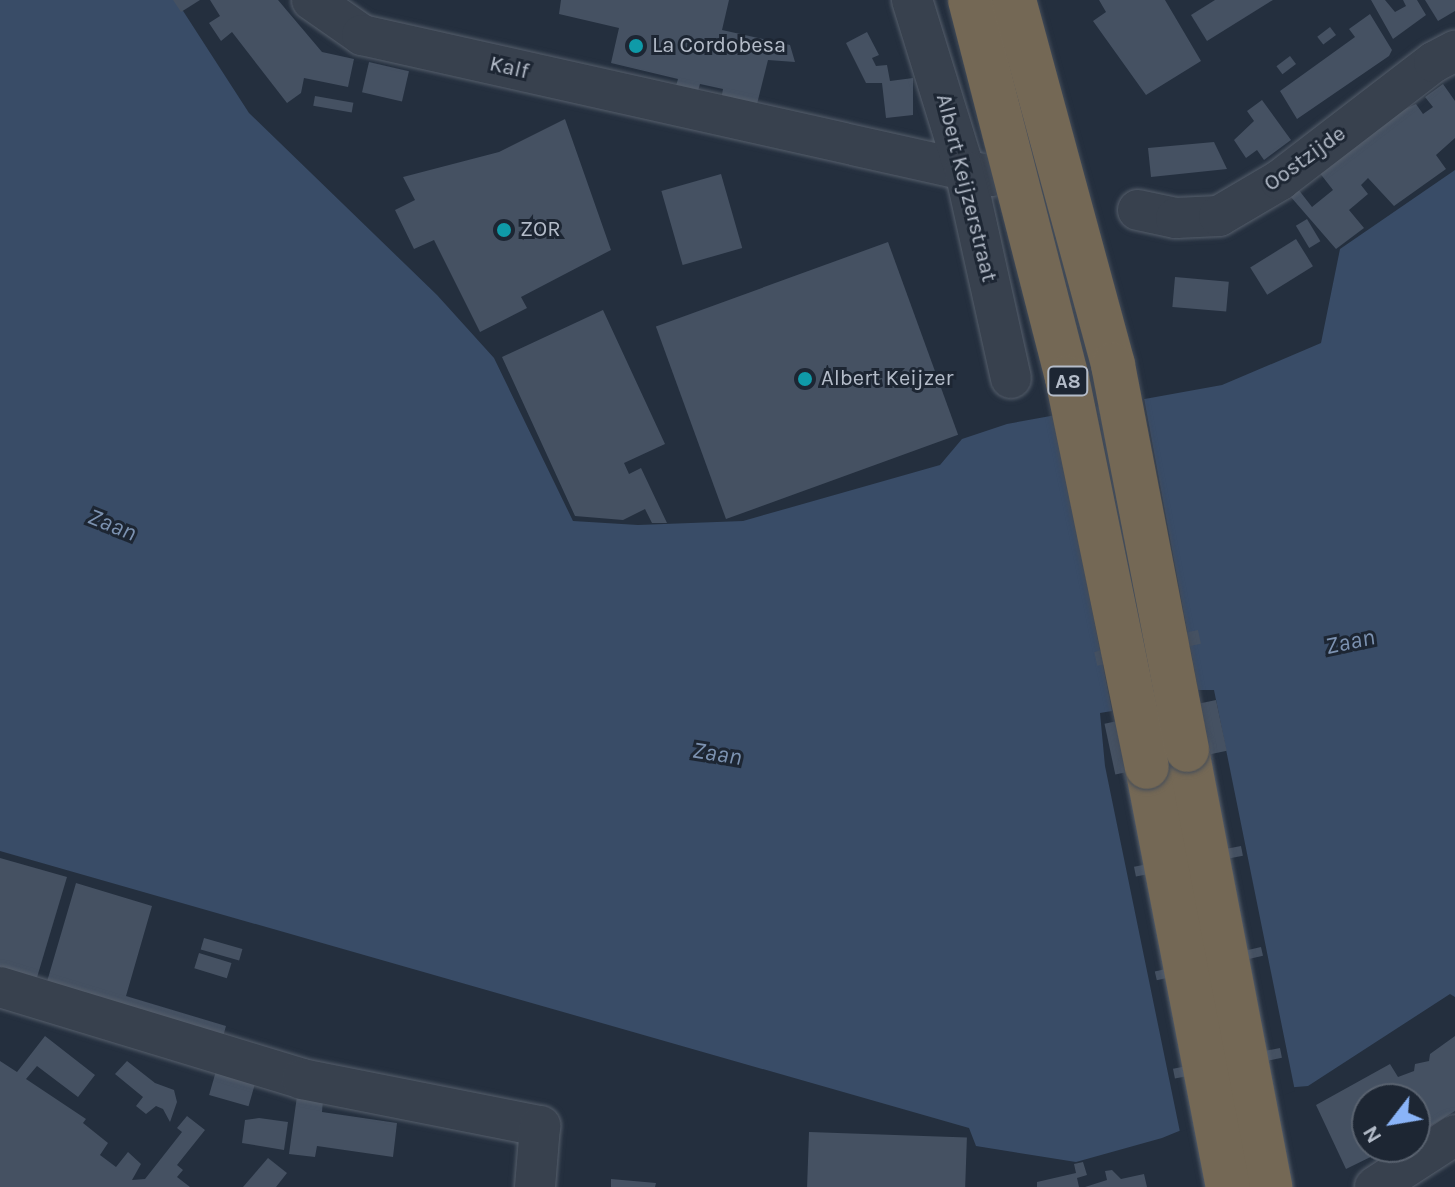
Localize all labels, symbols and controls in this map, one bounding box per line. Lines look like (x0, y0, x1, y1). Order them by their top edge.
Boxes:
place label: La Cordobesa (652, 33, 786, 59)
marker: La Cordobesa (627, 37, 645, 55)
street label: Kalf (487, 51, 531, 85)
street label: Albert Keijzerstraat (930, 91, 1002, 285)
street label: Oostzijde (1259, 121, 1351, 197)
place label: ZOR (520, 217, 561, 243)
marker: ZOR (495, 221, 513, 239)
road number: A8 (1046, 365, 1090, 397)
place label: Albert Keijzer (821, 366, 953, 392)
marker: Albert Keijzer (796, 370, 814, 388)
water label: Zaan (83, 502, 141, 548)
water label: Zaan (1323, 623, 1377, 661)
water label: Zaan (690, 736, 744, 772)
north arrow (1351, 1083, 1431, 1163)
text: N (1357, 1121, 1387, 1148)

